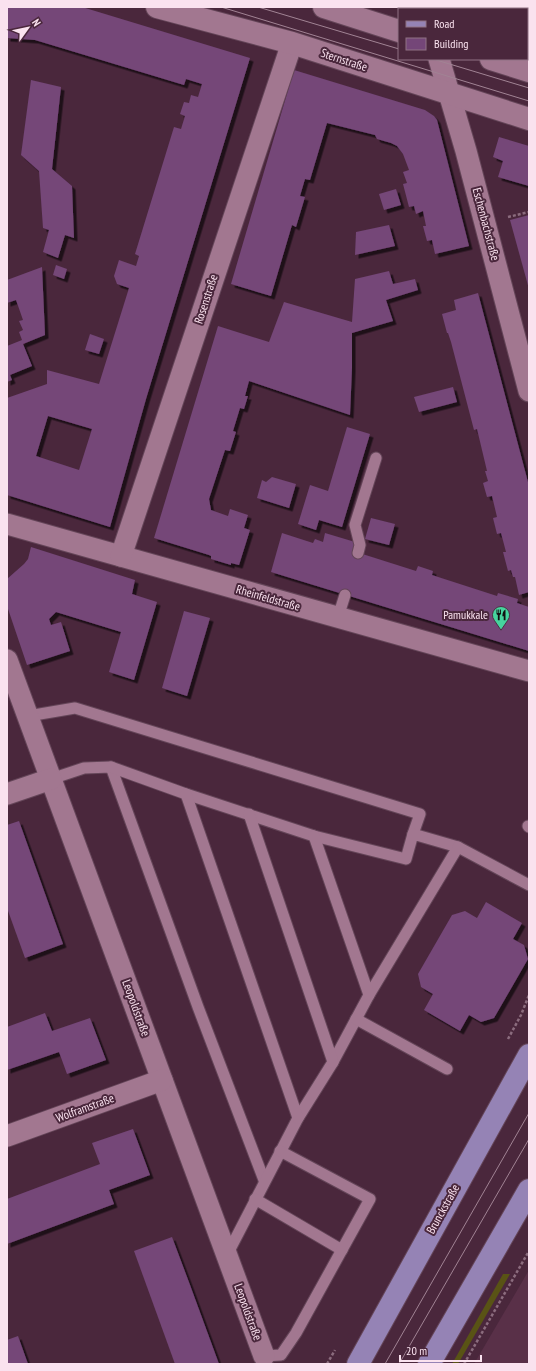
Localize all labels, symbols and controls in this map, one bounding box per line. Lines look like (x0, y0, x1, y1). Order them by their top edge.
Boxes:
north arrow (8, 8, 48, 48)
legend (398, 8, 528, 60)
text: N (29, 16, 44, 29)
text: Road (434, 16, 454, 31)
text: Building (434, 36, 469, 51)
street label: Sternstraße (319, 45, 369, 74)
street label: Eschenbachstraße (470, 186, 503, 262)
street label: Rosenstraße (191, 272, 221, 325)
street label: Rheinfeldstraße (234, 581, 302, 614)
restaurant icon: Pamukkale (491, 605, 511, 630)
place label: Pamukkale (443, 607, 488, 622)
street label: Leopoldstraße (119, 977, 154, 1038)
street label: Wolframstraße (54, 1090, 116, 1125)
street label: Brunckstraße (423, 1181, 462, 1236)
street label: Leopoldstraße (231, 1281, 266, 1342)
scale bar (400, 1337, 481, 1363)
text: 20 m (406, 1343, 427, 1358)

